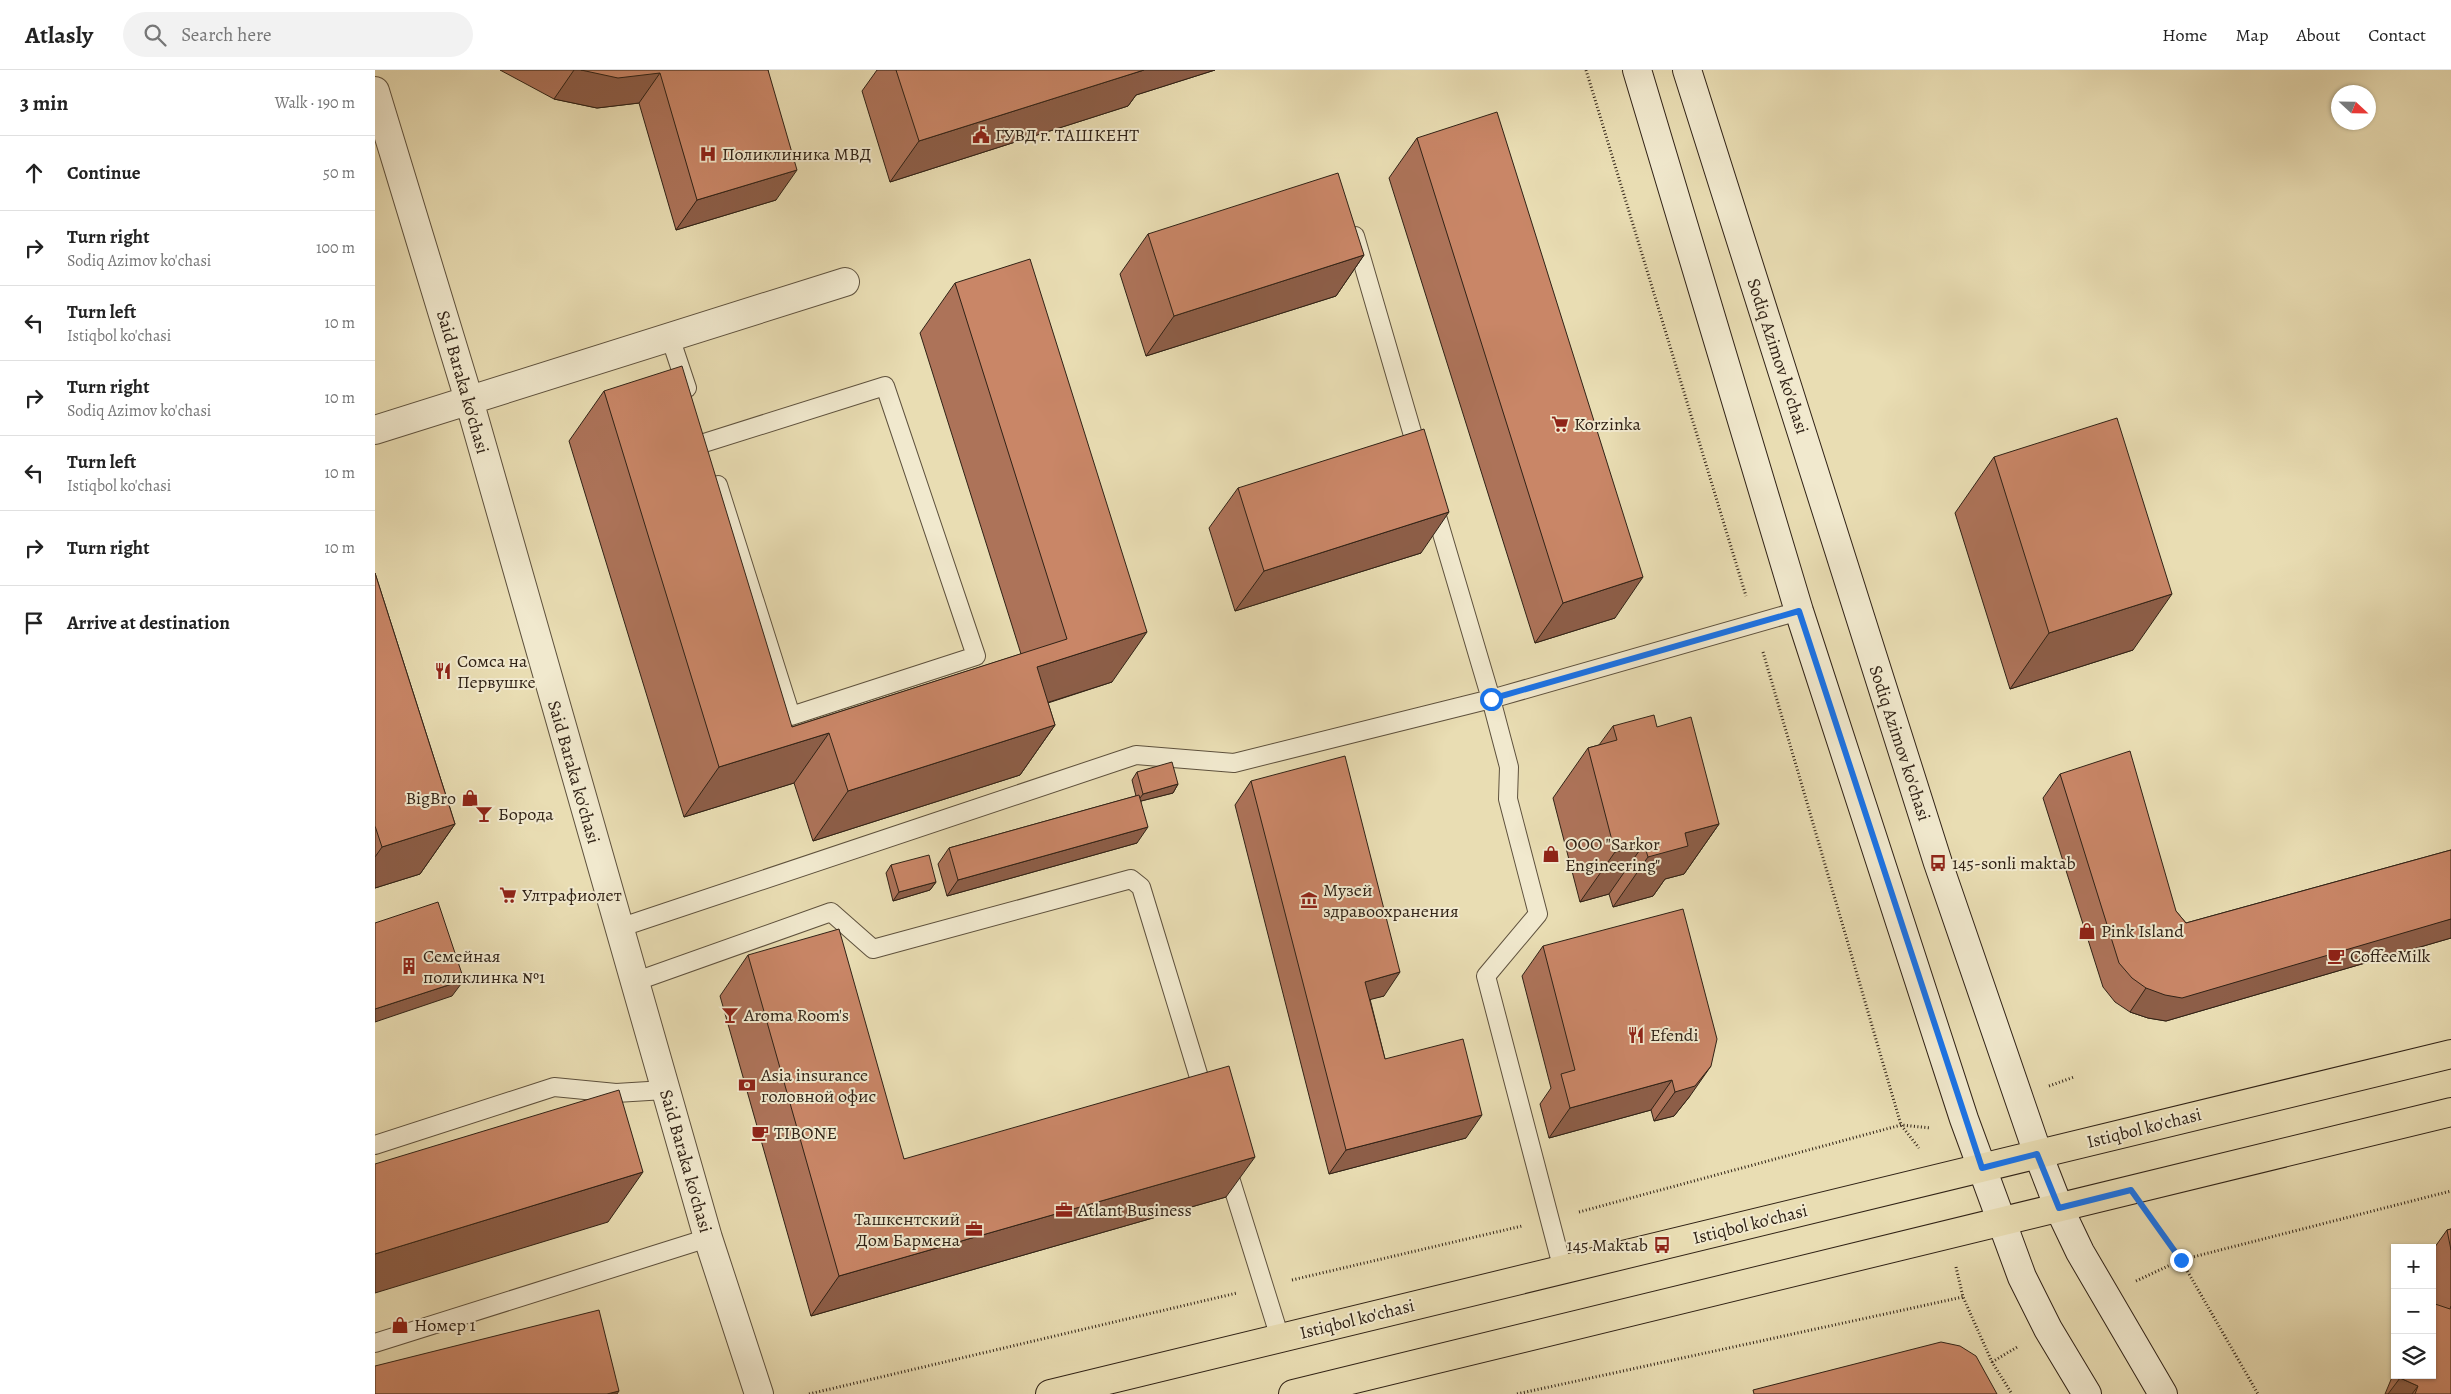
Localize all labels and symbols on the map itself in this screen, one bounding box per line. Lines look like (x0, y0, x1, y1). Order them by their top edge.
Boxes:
north arrow (2331, 85, 2376, 130)
place label: ГУВД г. ТАШКЕНТ (995, 123, 1139, 147)
public building icon: ГУВД г. ТАШКЕНТ (971, 125, 991, 145)
place label: Поликлиника МВД (722, 142, 871, 166)
hospital icon: Поликлиника МВД (698, 144, 718, 164)
street label: Sodiq Azimov ko'chasi (1741, 275, 1815, 437)
street label: Said Baraka ko'chasi (431, 307, 495, 457)
place label: Korzinka (1574, 412, 1641, 436)
supermarket icon: Korzinka (1550, 414, 1570, 434)
place label: Сомса на Первушке (457, 649, 536, 694)
restaurant icon: Сомса на Первушке (433, 661, 453, 681)
street label: Sodiq Azimov ko'chasi (1863, 662, 1937, 824)
route start (1480, 688, 1503, 711)
street label: Said Baraka ko'chasi (542, 697, 606, 847)
place label: BigBro (405, 786, 456, 810)
shop icon: BigBro (460, 788, 480, 808)
place label: Борода (498, 802, 554, 826)
bar icon: Борода (474, 804, 494, 824)
place label: ООО "Sarkor Engineering" (1565, 832, 1660, 877)
shop icon: ООО "Sarkor Engineering" (1541, 844, 1561, 864)
place label: 145-sonli maktab (1952, 851, 2076, 875)
bus stop icon: 145-sonli maktab (1928, 853, 1948, 873)
place label: Музей здравоохранения (1323, 878, 1459, 923)
place label: Ултрафиолет (522, 883, 622, 907)
supermarket icon: Ултрафиолет (498, 885, 518, 905)
museum icon: Музей здравоохранения (1299, 890, 1319, 910)
place label: Pink Island (2101, 919, 2184, 943)
shop icon: Pink Island (2077, 921, 2097, 941)
place label: Семейная поликлинка №1 (423, 944, 545, 989)
place label: CoffeeMilk (2350, 944, 2431, 968)
cafe icon: CoffeeMilk (2326, 946, 2346, 966)
building icon: Семейная поликлинка №1 (399, 956, 419, 976)
place label: Aroma Room's (743, 1003, 849, 1027)
bar icon: Aroma Room's (720, 1005, 740, 1025)
place label: Efendi (1650, 1023, 1699, 1047)
restaurant icon: Efendi (1626, 1025, 1646, 1045)
place label: Asia insurance головной офис (760, 1063, 877, 1108)
bank icon: Asia insurance головной офис (737, 1075, 757, 1095)
street label: Said Baraka ko'chasi (654, 1086, 718, 1236)
street label: Istiqbol ko'chasi (2084, 1102, 2204, 1154)
place label: TIBONE (774, 1121, 837, 1145)
cafe icon: TIBONE (750, 1123, 770, 1143)
place label: Atlant Business (1077, 1198, 1192, 1222)
street label: Istiqbol ko'chasi (1690, 1198, 1810, 1250)
office icon: Atlant Business (1054, 1200, 1074, 1220)
place label: Ташкентский Дом Бармена (854, 1207, 961, 1252)
office icon: Ташкентский Дом Бармена (964, 1219, 984, 1239)
place label: 145 Maktab (1567, 1233, 1648, 1257)
bus stop icon: 145 Maktab (1652, 1235, 1672, 1255)
route end (2170, 1249, 2193, 1272)
street label: Istiqbol ko'chasi (1297, 1293, 1417, 1345)
place label: Номер 1 (414, 1313, 476, 1337)
shop icon: Номер 1 (390, 1315, 410, 1335)

